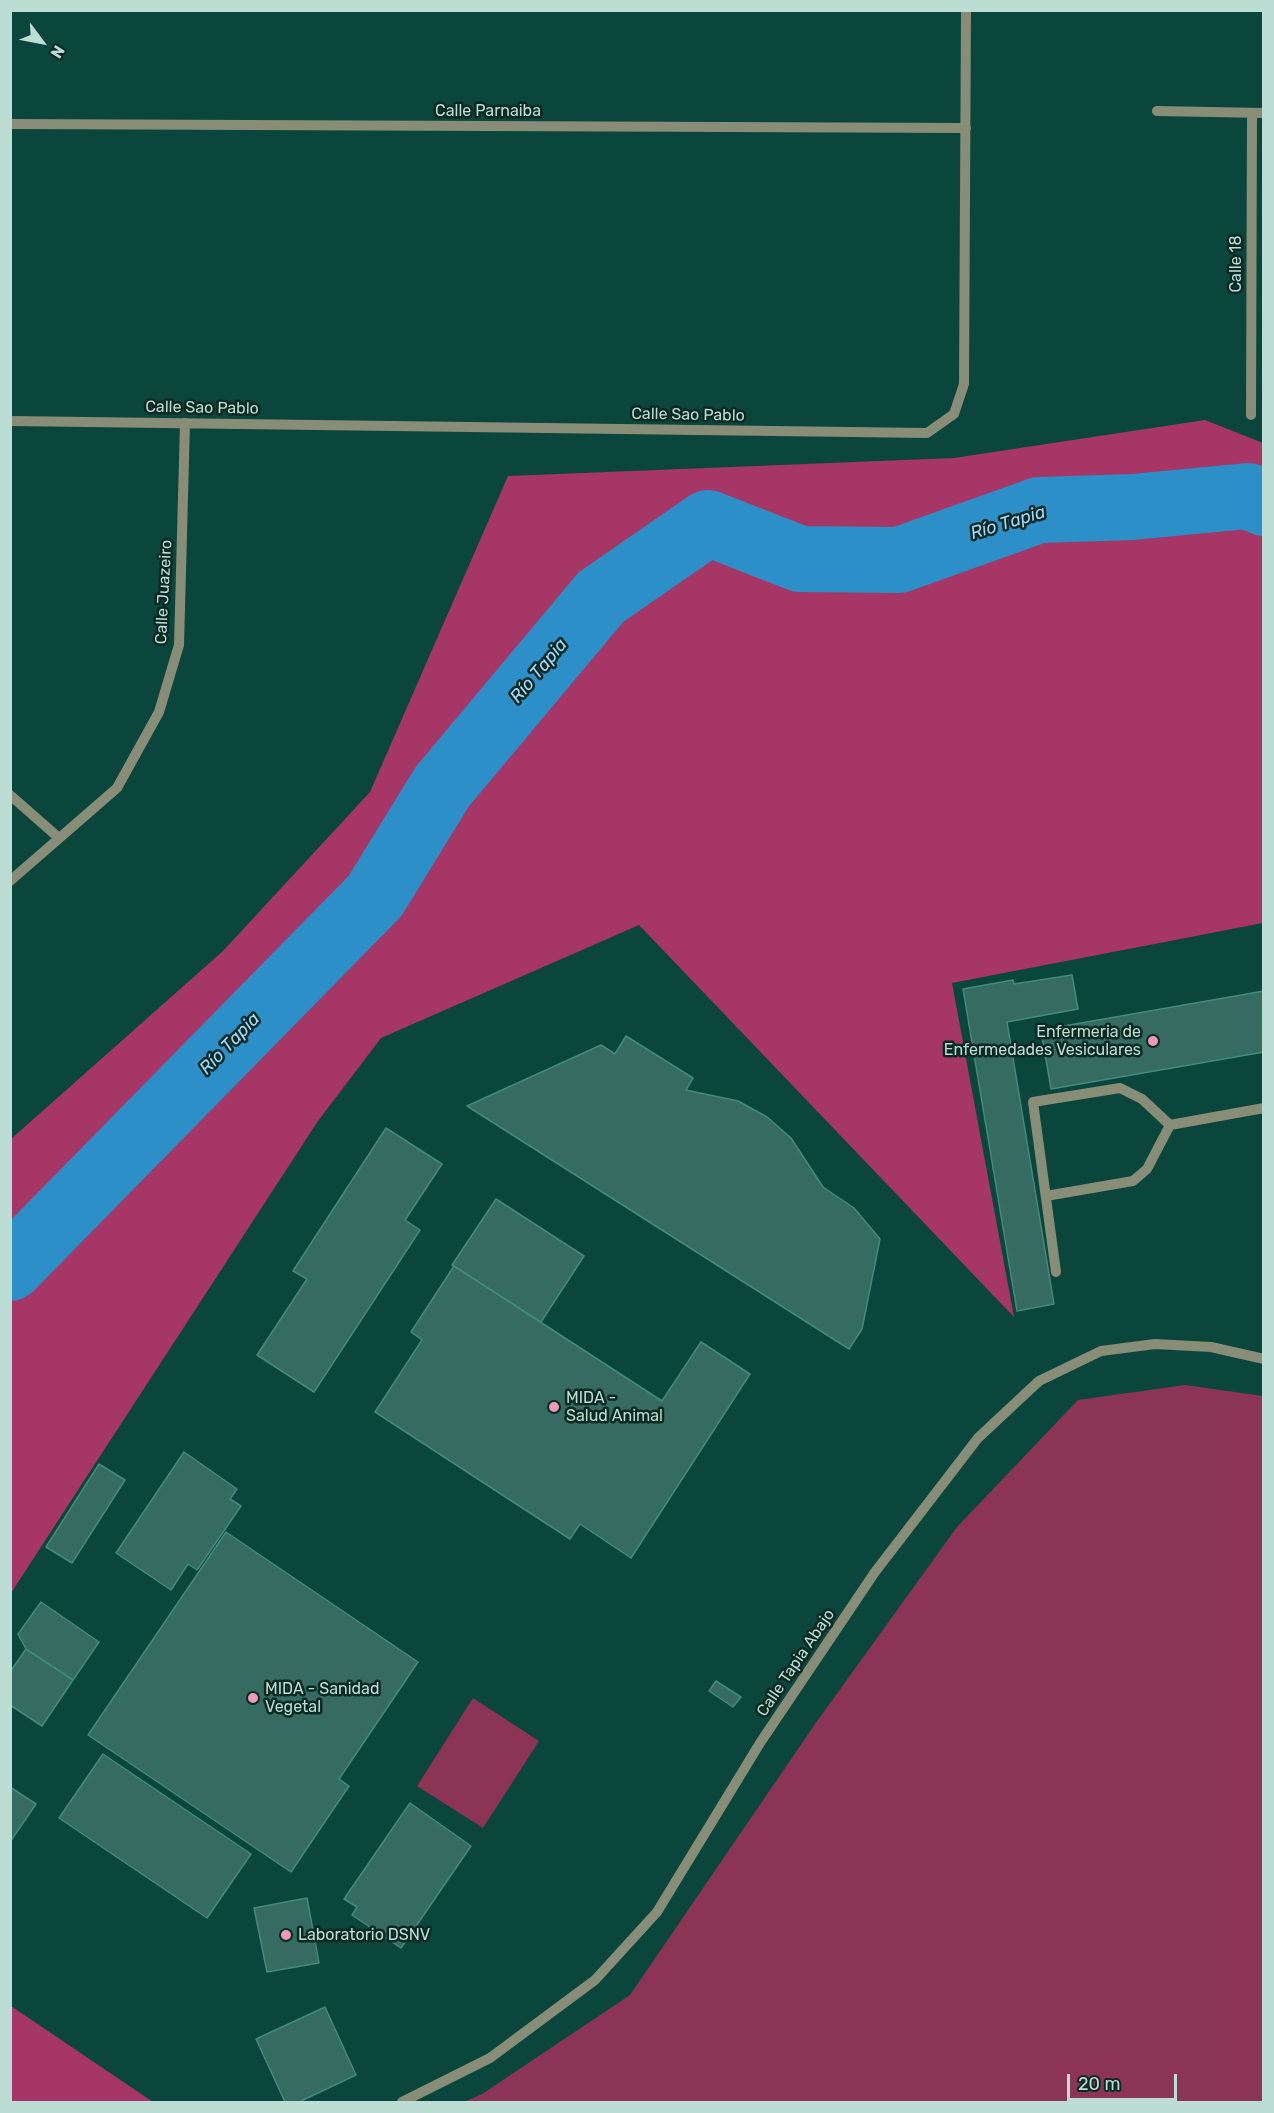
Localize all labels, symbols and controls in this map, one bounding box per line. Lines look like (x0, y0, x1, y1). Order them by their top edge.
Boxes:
north arrow (12, 12, 72, 72)
text: N (47, 42, 69, 62)
street label: Calle Parnaiba (435, 101, 541, 121)
street label: Calle 18 (1226, 235, 1246, 293)
street label: Calle Sao Pablo (145, 397, 259, 419)
street label: Calle Sao Pablo (631, 404, 745, 426)
water label: Río Tapia (968, 501, 1048, 545)
street label: Calle Juazeiro (152, 539, 176, 645)
water label: Río Tapia (506, 634, 572, 708)
water label: Río Tapia (195, 1009, 265, 1079)
place label: Enfermeria de Enfermedades Vesiculares (944, 1022, 1141, 1060)
marker: Enfermeria de Enfermedades Vesiculares (1146, 1034, 1160, 1048)
place label: MIDA - Salud Animal (566, 1388, 663, 1426)
marker: MIDA - Salud Animal (547, 1400, 561, 1414)
street label: Calle Tapia Abajo (753, 1606, 839, 1720)
place label: MIDA - Sanidad Vegetal (265, 1679, 379, 1717)
marker: MIDA - Sanidad Vegetal (246, 1691, 260, 1705)
place label: Laboratorio DSNV (298, 1925, 430, 1945)
marker: Laboratorio DSNV (279, 1928, 293, 1942)
scale bar (1070, 2062, 1180, 2100)
text: 20 m (1078, 2073, 1120, 2095)

